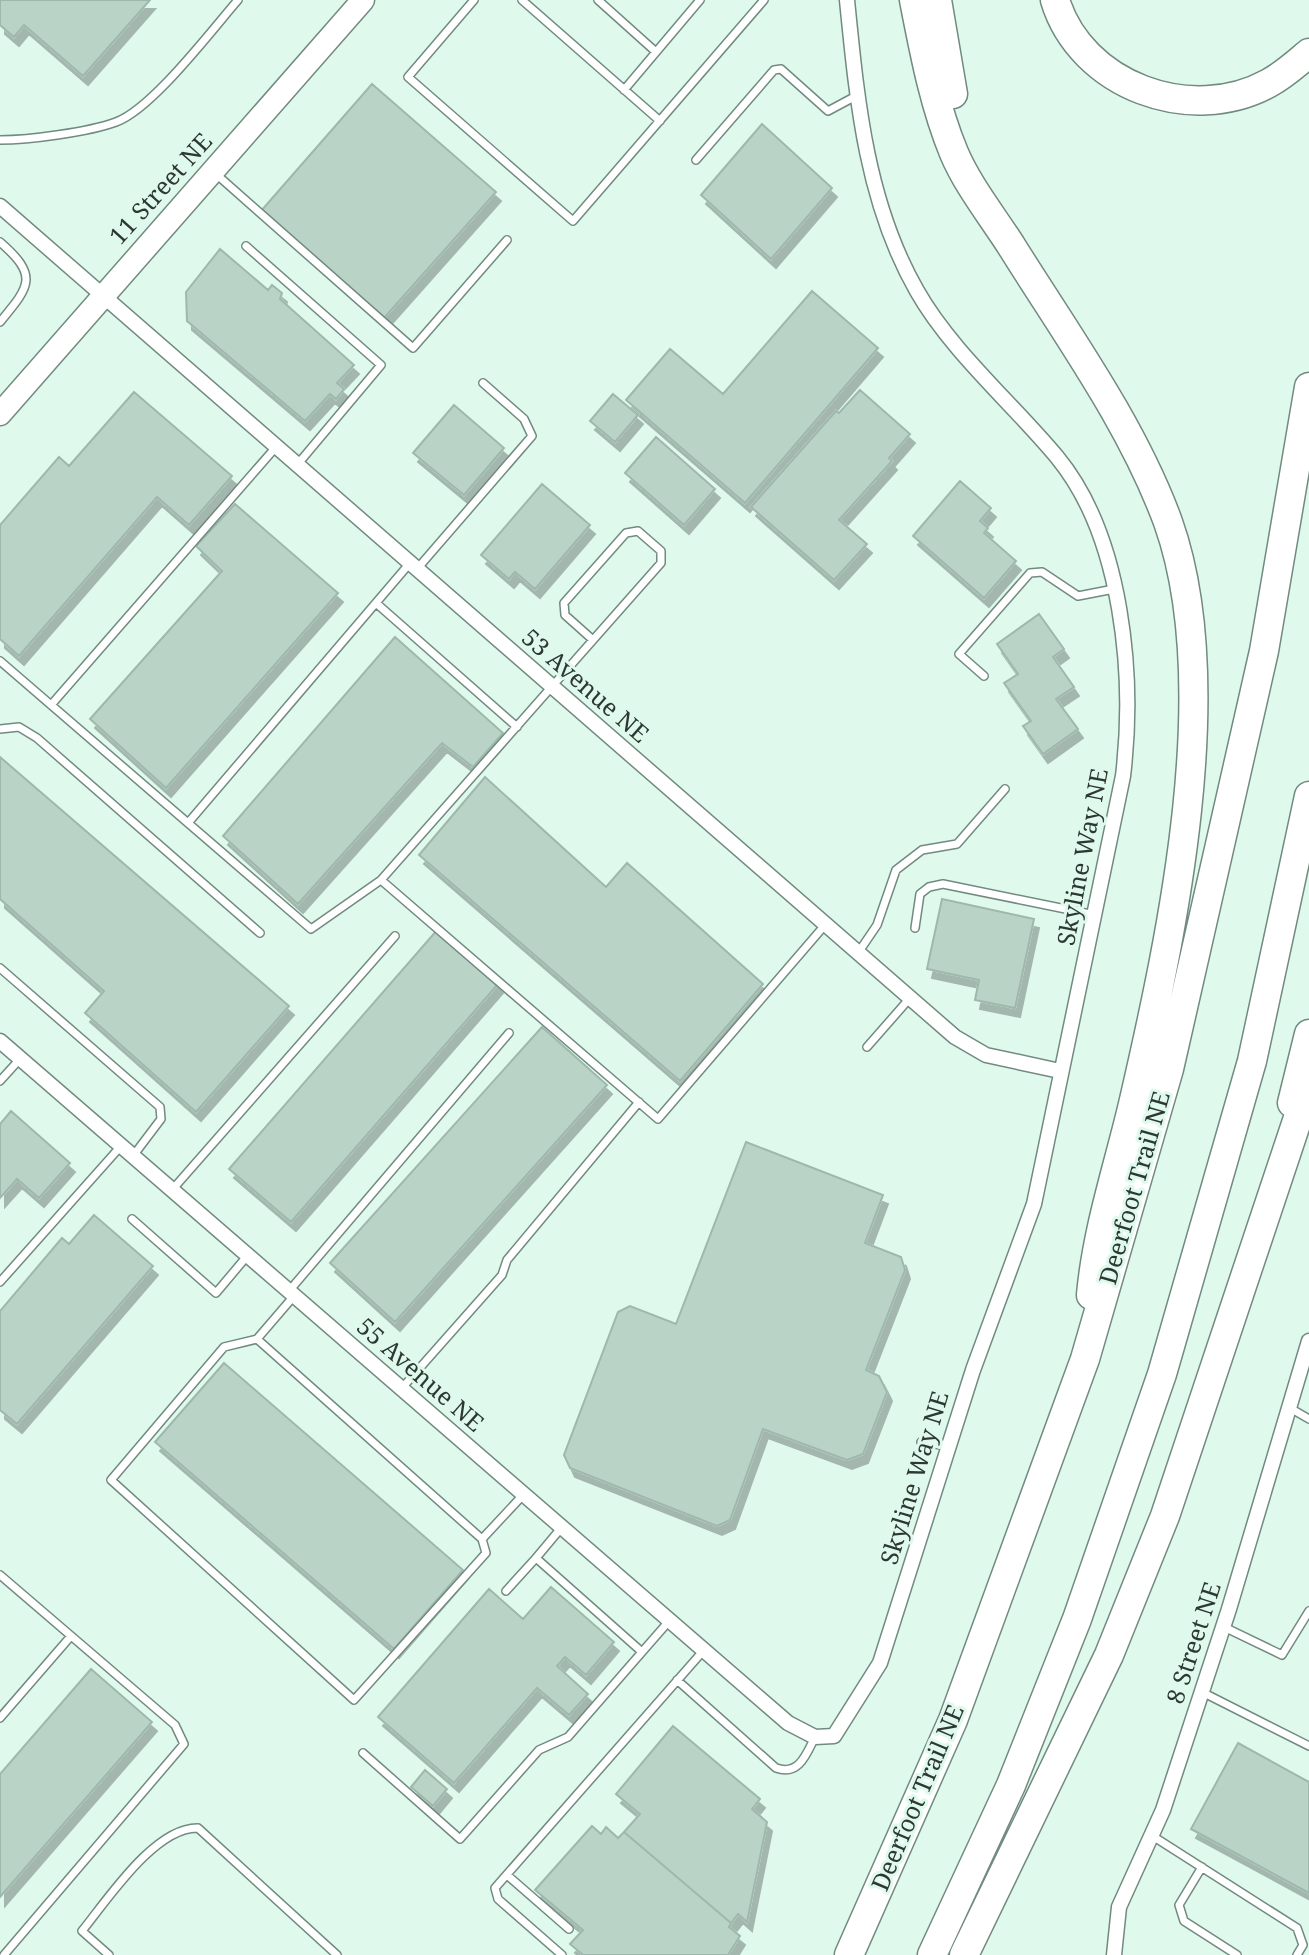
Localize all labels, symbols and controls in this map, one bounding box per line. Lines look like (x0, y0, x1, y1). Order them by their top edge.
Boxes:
street label: 11 Street NE (101, 125, 219, 251)
street label: 53 Avenue NE (515, 620, 657, 749)
street label: Skyline Way NE (1048, 765, 1115, 948)
street label: Deerfoot Trail NE (1090, 1087, 1177, 1288)
street label: 55 Avenue NE (350, 1309, 492, 1438)
street label: Skyline Way NE (871, 1387, 956, 1568)
street label: 8 Street NE (1157, 1577, 1228, 1708)
street label: Deerfoot Trail NE (862, 1699, 971, 1896)

